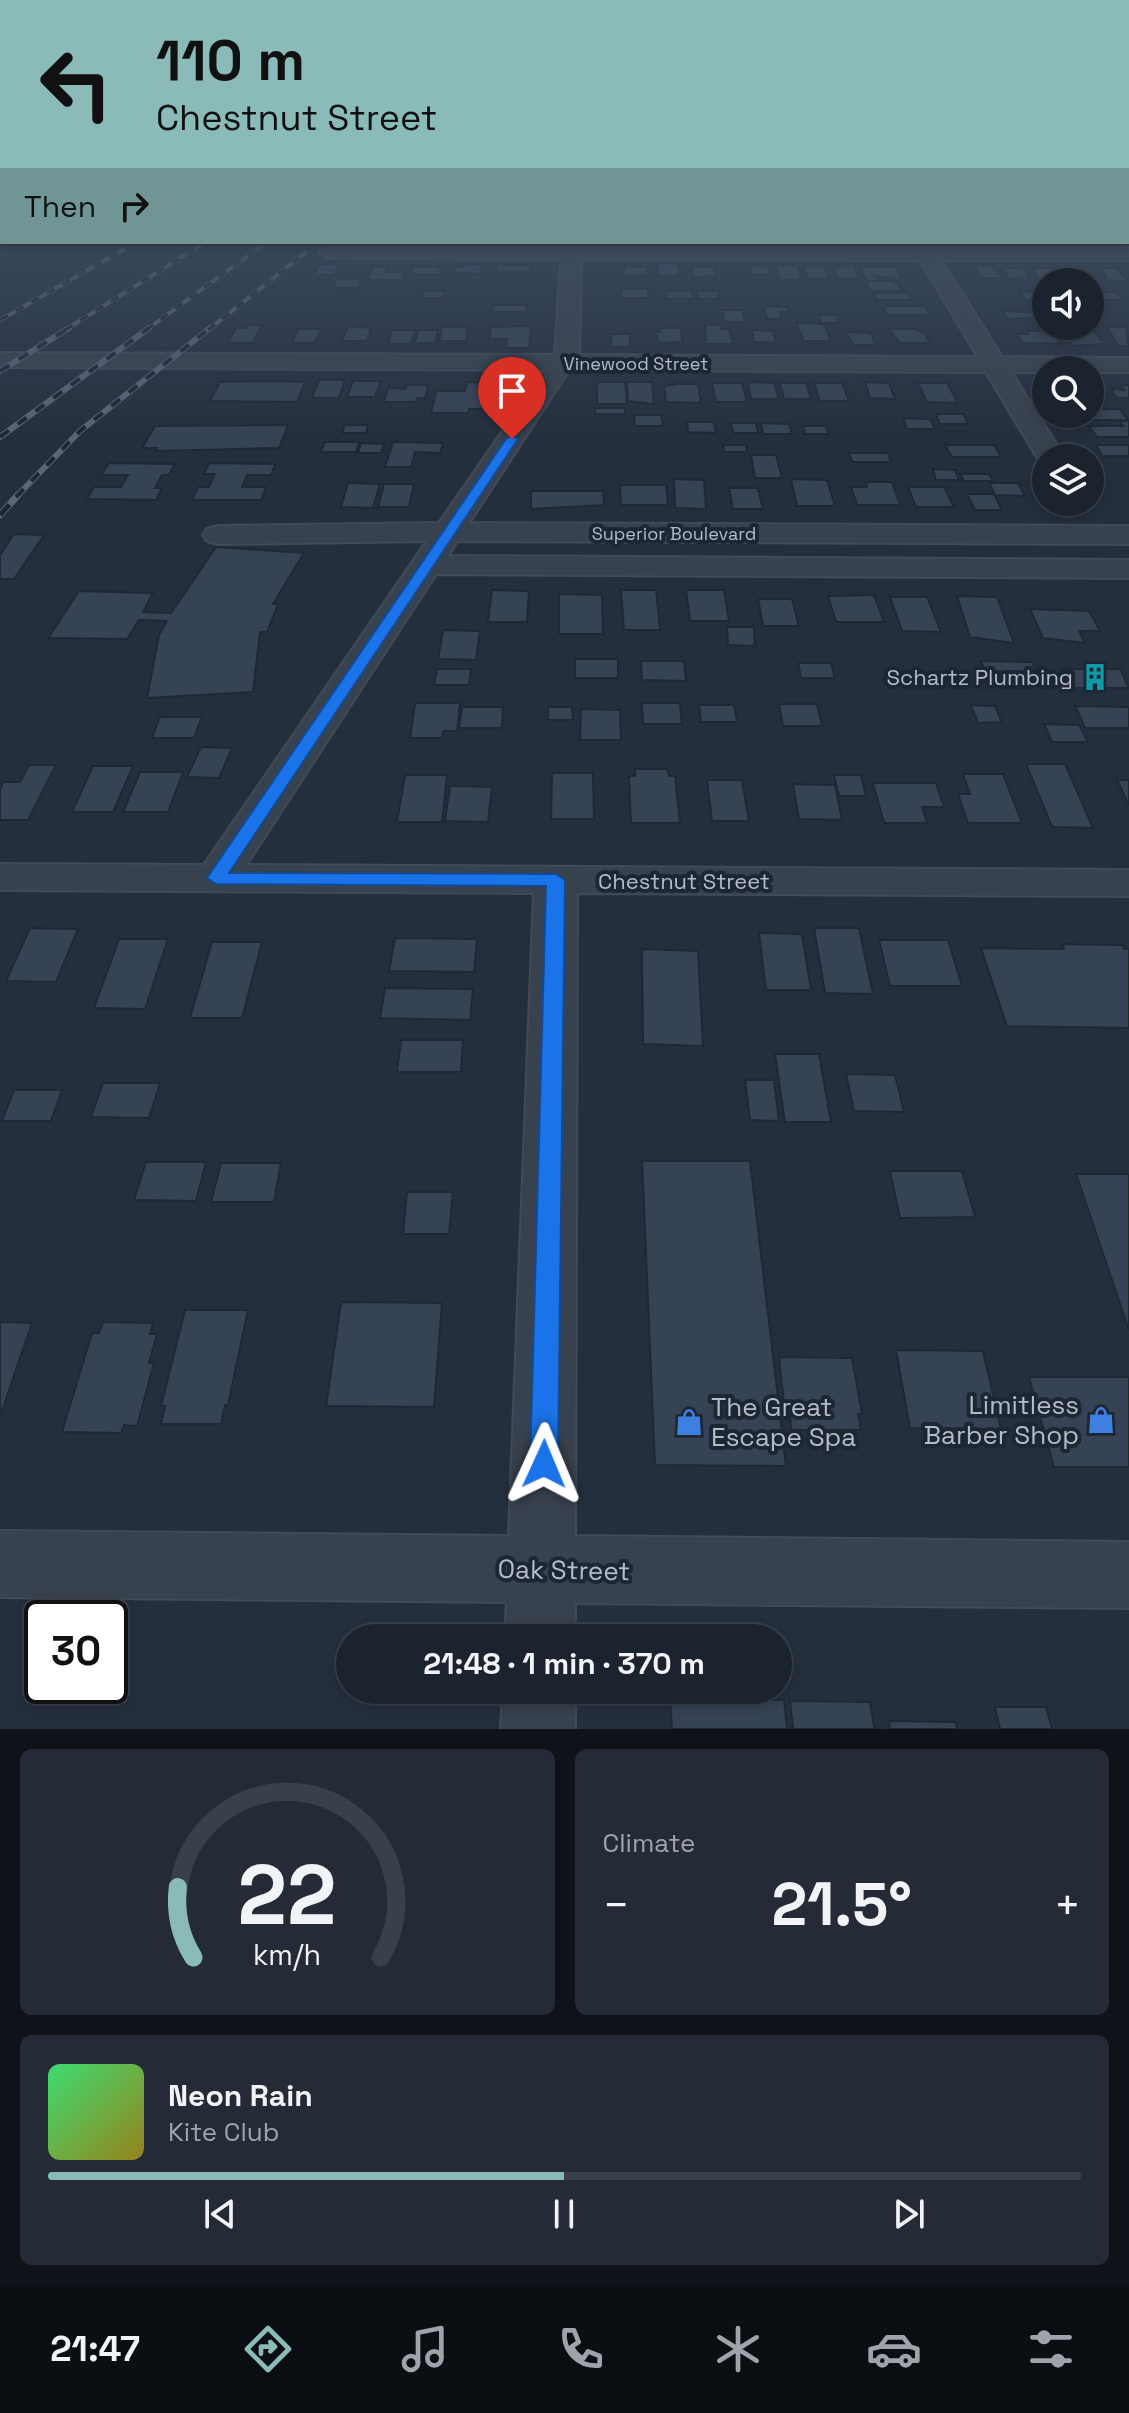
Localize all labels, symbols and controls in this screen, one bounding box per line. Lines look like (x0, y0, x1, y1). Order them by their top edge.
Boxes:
text: 110 m (156, 25, 305, 96)
icon: left (24, 32, 128, 136)
text: Chestnut Street (156, 95, 437, 141)
icon: right (112, 184, 156, 228)
text: Then (24, 187, 96, 226)
map controls (1032, 268, 1104, 516)
button: sound (1032, 268, 1104, 340)
street label: Vinewood Street (564, 352, 708, 375)
button: search (1032, 356, 1104, 428)
pin (478, 357, 546, 439)
icon: arrive (490, 369, 534, 413)
button: layers (1032, 444, 1104, 516)
street label: Superior Boulevard (592, 522, 756, 545)
building icon: Schartz Plumbing (1080, 662, 1110, 692)
place label: Schartz Plumbing (887, 663, 1073, 691)
street label: Chestnut Street (598, 867, 770, 895)
place label: Limitless Barber Shop (924, 1388, 1079, 1452)
place label: The Great Escape Spa (711, 1390, 856, 1454)
shop icon: Limitless Barber Shop (1086, 1405, 1116, 1435)
shop icon: The Great Escape Spa (674, 1407, 704, 1437)
position arrow (502, 1422, 586, 1506)
street label: Oak Street (497, 1552, 631, 1588)
speed limit sign: 30 (24, 1600, 128, 1704)
text: 21:48 · 1 min · 370 m (423, 1644, 705, 1683)
text: Climate (603, 1826, 695, 1860)
text: 22 (238, 1842, 337, 1948)
text: 21.5° (772, 1866, 912, 1943)
text: − (603, 1877, 630, 1933)
text: + (1054, 1877, 1081, 1933)
text: km/h (253, 1937, 321, 1973)
text: Neon Rain (168, 2076, 313, 2115)
text: Kite Club (168, 2115, 280, 2149)
icon: previous (198, 2192, 242, 2236)
icon: pause (542, 2192, 586, 2236)
icon: next (887, 2192, 931, 2236)
icon: directions (240, 2321, 296, 2377)
icon: music (397, 2321, 453, 2377)
icon: phone (553, 2321, 609, 2377)
icon: climate (710, 2321, 766, 2377)
icon: car (866, 2321, 922, 2377)
icon: filters (1023, 2321, 1079, 2377)
text: 21:47 (50, 2326, 140, 2372)

